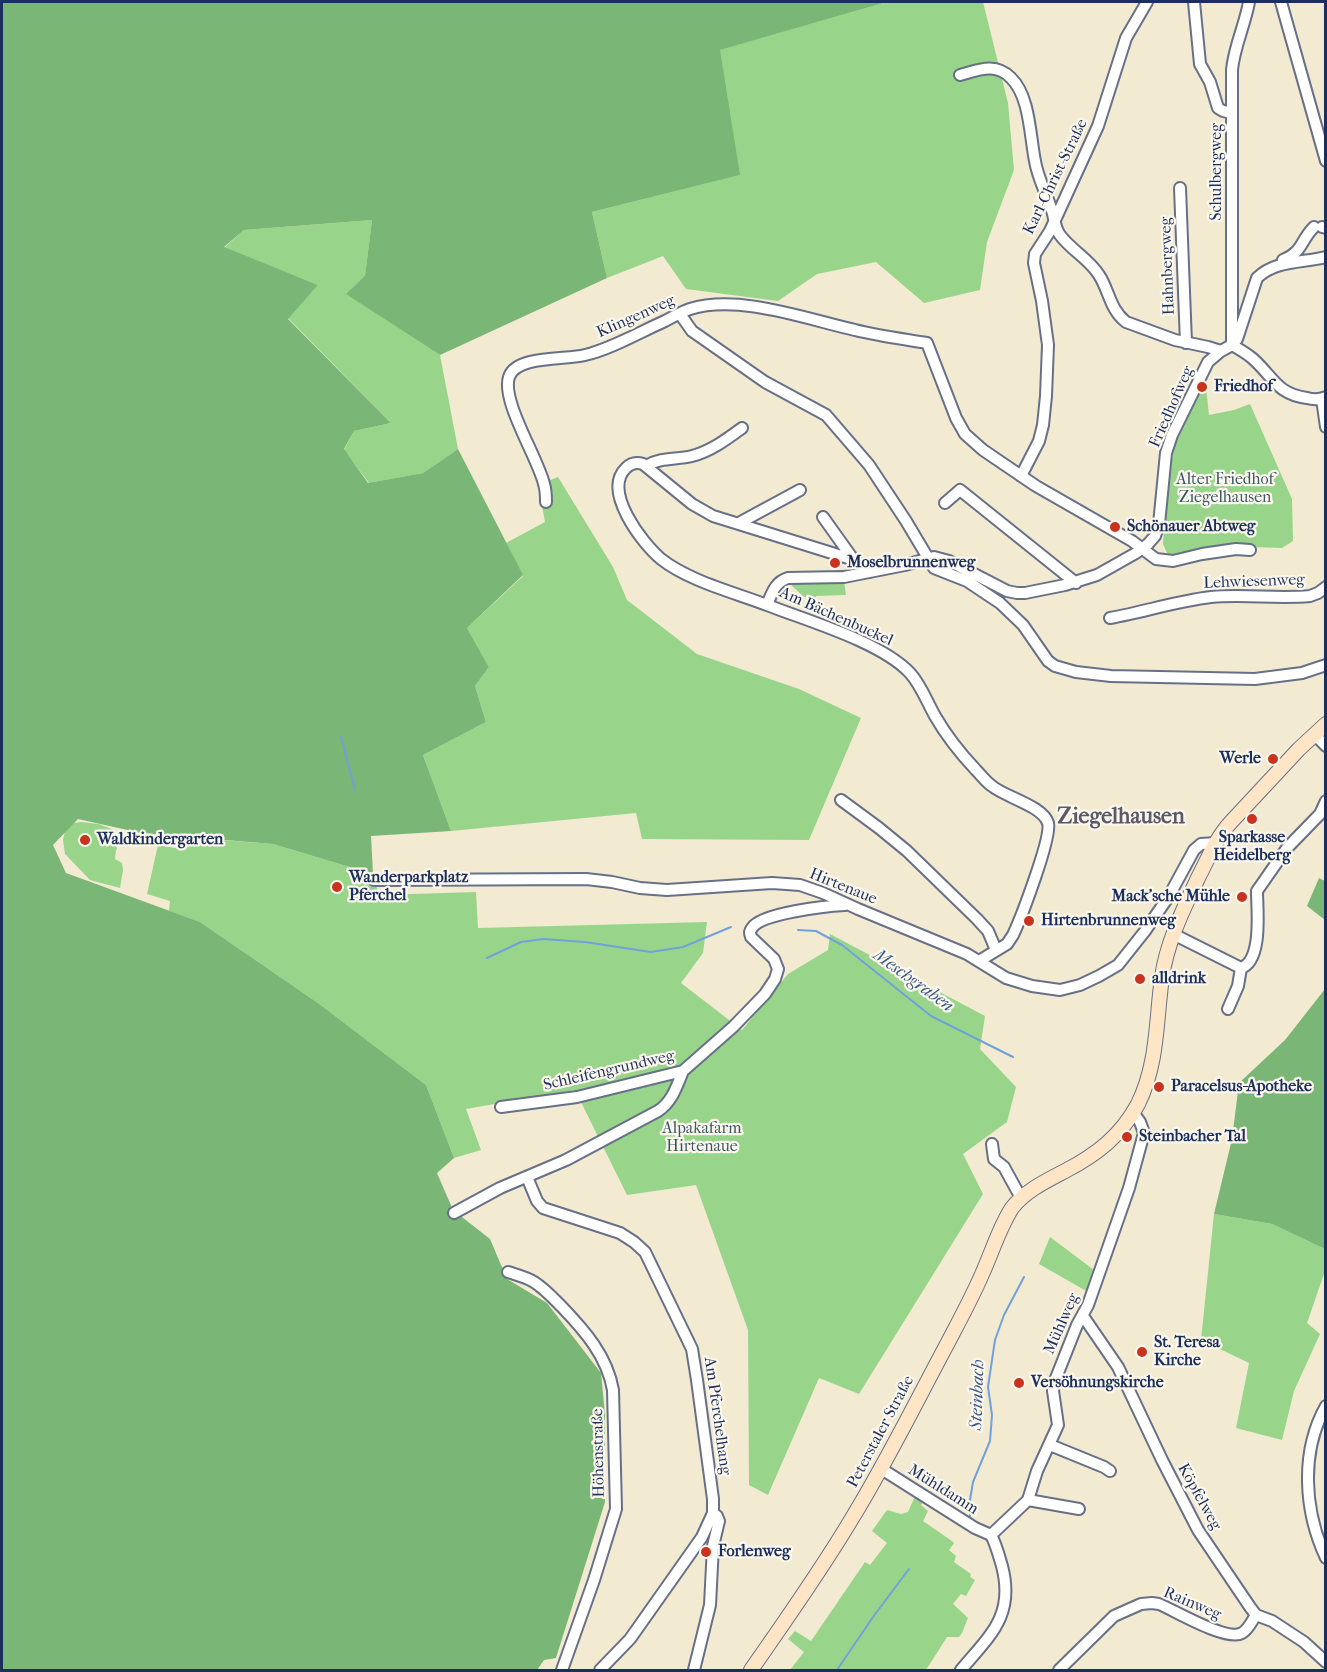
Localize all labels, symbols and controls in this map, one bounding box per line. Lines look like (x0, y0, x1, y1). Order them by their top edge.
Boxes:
street label: Karl-Christ-Straße (1020, 116, 1092, 238)
street label: Schulbergweg (1207, 123, 1227, 221)
street label: Hahnbergweg (1157, 217, 1179, 315)
street label: Klingenweg (594, 291, 678, 343)
street label: Friedhofweg (1146, 363, 1198, 451)
place label: Friedhof (1214, 377, 1273, 397)
marker: Friedhof (1195, 380, 1209, 394)
park label: Alter Friedhof Ziegelhausen (1176, 470, 1274, 508)
place label: Schönauer Abtweg (1127, 517, 1255, 537)
marker: Schönauer Abtweg (1108, 520, 1122, 534)
place label: Moselbrunnenweg (847, 553, 975, 573)
marker: Moselbrunnenweg (828, 556, 842, 570)
street label: Lehwiesenweg (1203, 571, 1305, 593)
street label: Am Bächenbuckel (776, 583, 896, 651)
place label: Werle (1220, 749, 1261, 769)
marker: Werle (1266, 752, 1280, 766)
district label: Ziegelhausen (1057, 805, 1185, 831)
marker: Sparkasse Heidelberg (1245, 812, 1259, 826)
place label: Sparkasse Heidelberg (1213, 828, 1291, 866)
place label: Waldkindergarten (97, 830, 223, 850)
marker: Waldkindergarten (78, 833, 92, 847)
street label: Hirtenaue (806, 865, 880, 909)
place label: Wanderparkplatz Pferchel (349, 868, 468, 906)
marker: Wanderparkplatz Pferchel (330, 880, 344, 894)
place label: Mack'sche Mühle (1112, 887, 1230, 907)
marker: Mack'sche Mühle (1235, 890, 1249, 904)
place label: Hirtenbrunnenweg (1041, 911, 1176, 931)
marker: Hirtenbrunnenweg (1022, 914, 1036, 928)
water label: Meschgraben (869, 945, 957, 1017)
place label: alldrink (1152, 969, 1206, 989)
marker: alldrink (1133, 972, 1147, 986)
street label: Schleifengrundweg (542, 1047, 676, 1095)
place label: Paracelsus-Apotheke (1171, 1077, 1312, 1097)
marker: Paracelsus-Apotheke (1152, 1080, 1166, 1094)
park label: Alpakafarm Hirtenaue (662, 1119, 742, 1157)
place label: Steinbacher Tal (1139, 1127, 1246, 1147)
marker: Steinbacher Tal (1120, 1130, 1134, 1144)
street label: Mühlweg (1040, 1290, 1084, 1358)
place label: St. Teresa Kirche (1154, 1333, 1220, 1371)
marker: St. Teresa Kirche (1135, 1345, 1149, 1359)
street label: Am Pferchelhang (699, 1356, 735, 1476)
water label: Steinbach (966, 1359, 990, 1431)
street label: Peterstaler Straße (843, 1373, 919, 1491)
place label: Versöhnungskirche (1031, 1373, 1164, 1393)
marker: Versöhnungskirche (1012, 1376, 1026, 1390)
street label: Höhenstraße (589, 1408, 609, 1498)
street label: Köpfelweg (1173, 1460, 1225, 1534)
street label: Mühldamm (904, 1461, 982, 1519)
place label: Forlenweg (718, 1542, 790, 1562)
marker: Forlenweg (699, 1545, 713, 1559)
street label: Rainweg (1160, 1583, 1224, 1625)

